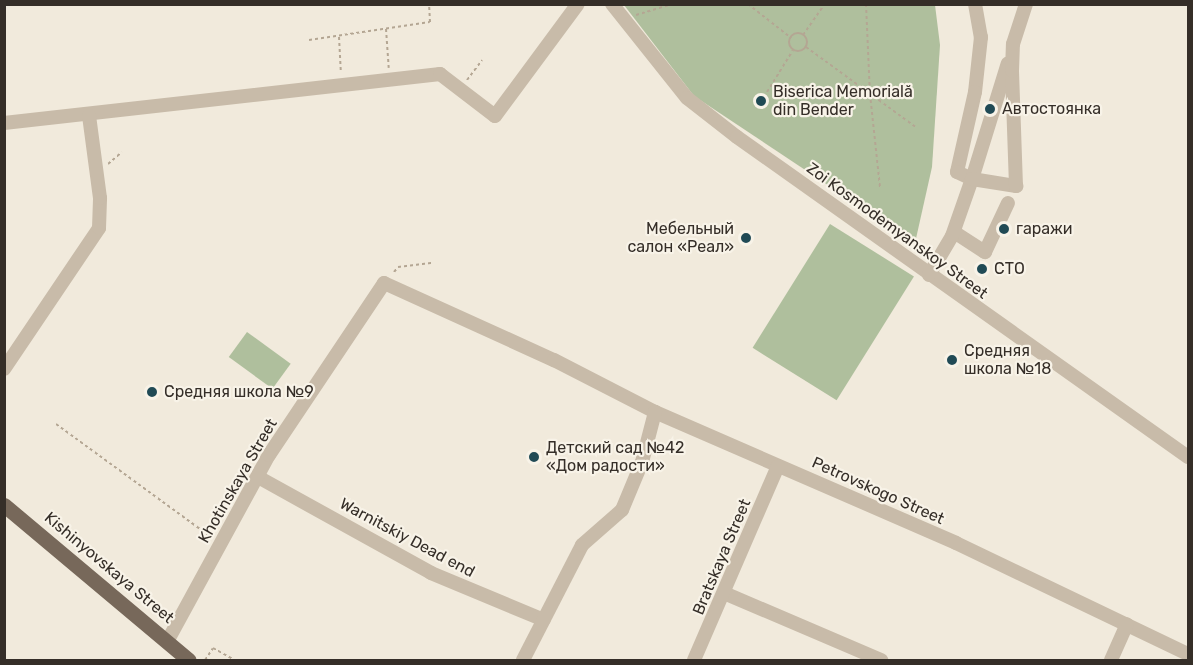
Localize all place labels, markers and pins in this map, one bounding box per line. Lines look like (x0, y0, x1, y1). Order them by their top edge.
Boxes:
place label: Biserica Memorială din Bender (773, 82, 913, 120)
marker: Biserica Memorială din Bender (754, 94, 768, 108)
place label: Автостоянка (1002, 99, 1101, 119)
marker: Автостоянка (983, 102, 997, 116)
place label: Мебельный салон «Реал» (627, 219, 734, 257)
place label: гаражи (1016, 219, 1073, 239)
marker: гаражи (997, 222, 1011, 236)
marker: Мебельный салон «Реал» (739, 231, 753, 245)
place label: СТО (994, 259, 1025, 279)
marker: СТО (975, 262, 989, 276)
place label: Средняя школа №18 (964, 341, 1051, 379)
marker: Средняя школа №18 (945, 353, 959, 367)
place label: Средняя школа №9 (164, 382, 314, 402)
marker: Средняя школа №9 (145, 385, 159, 399)
place label: Детский сад №42 «Дом радости» (546, 438, 684, 476)
marker: Детский сад №42 «Дом радости» (527, 450, 541, 464)

